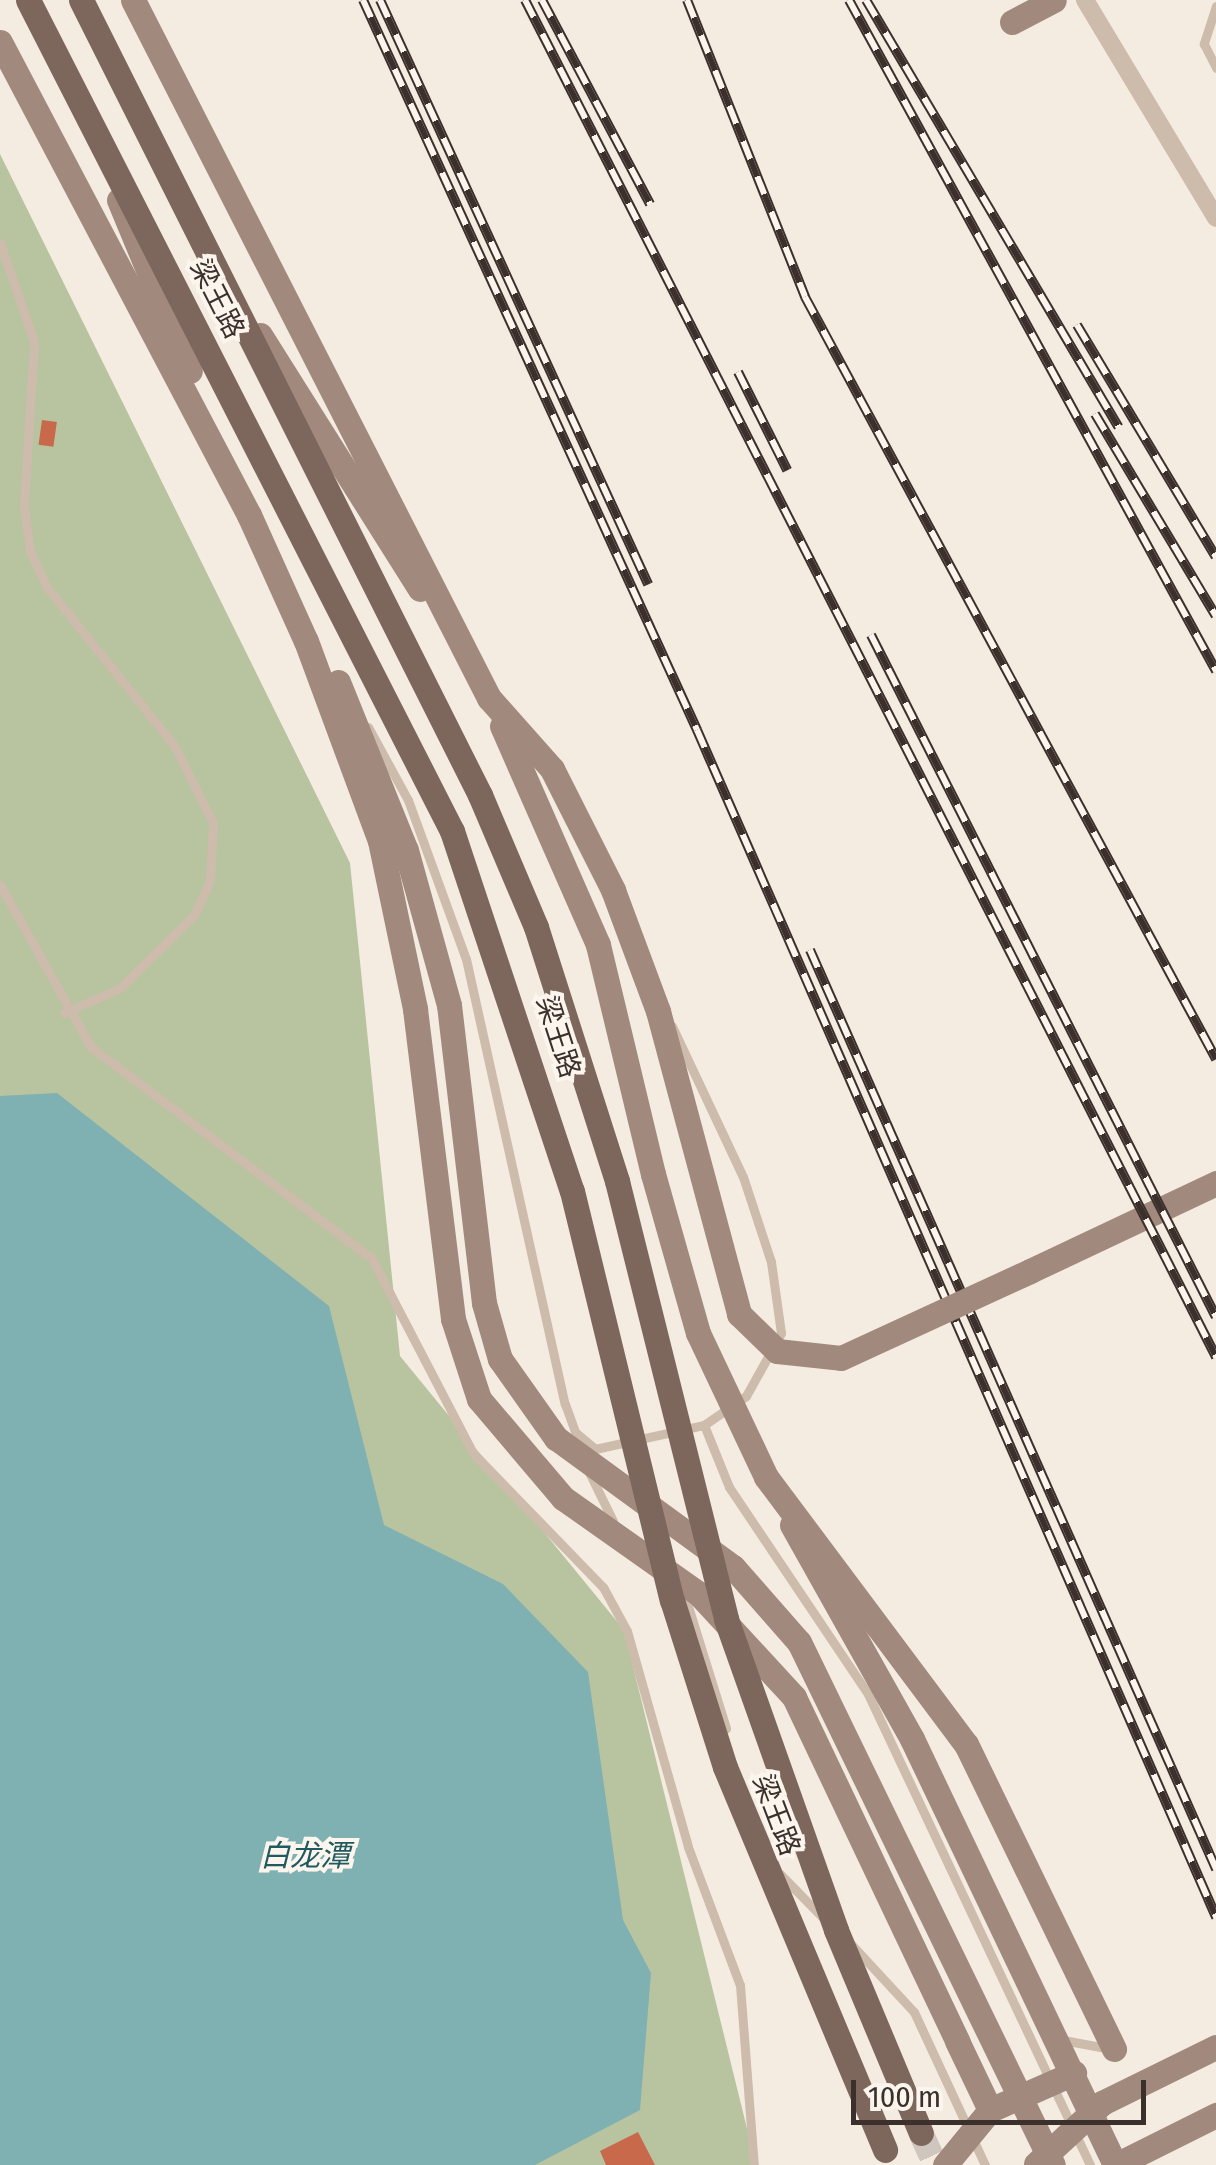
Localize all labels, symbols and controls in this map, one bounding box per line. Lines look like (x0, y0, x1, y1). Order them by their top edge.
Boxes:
street label: 梁王路 (183, 254, 251, 344)
street label: 梁王路 (529, 992, 587, 1082)
street label: 梁王路 (745, 1770, 807, 1860)
water label: 白龙潭 (260, 1838, 350, 1874)
scale bar (856, 2060, 1151, 2122)
text: 100 m (868, 2079, 941, 2115)

